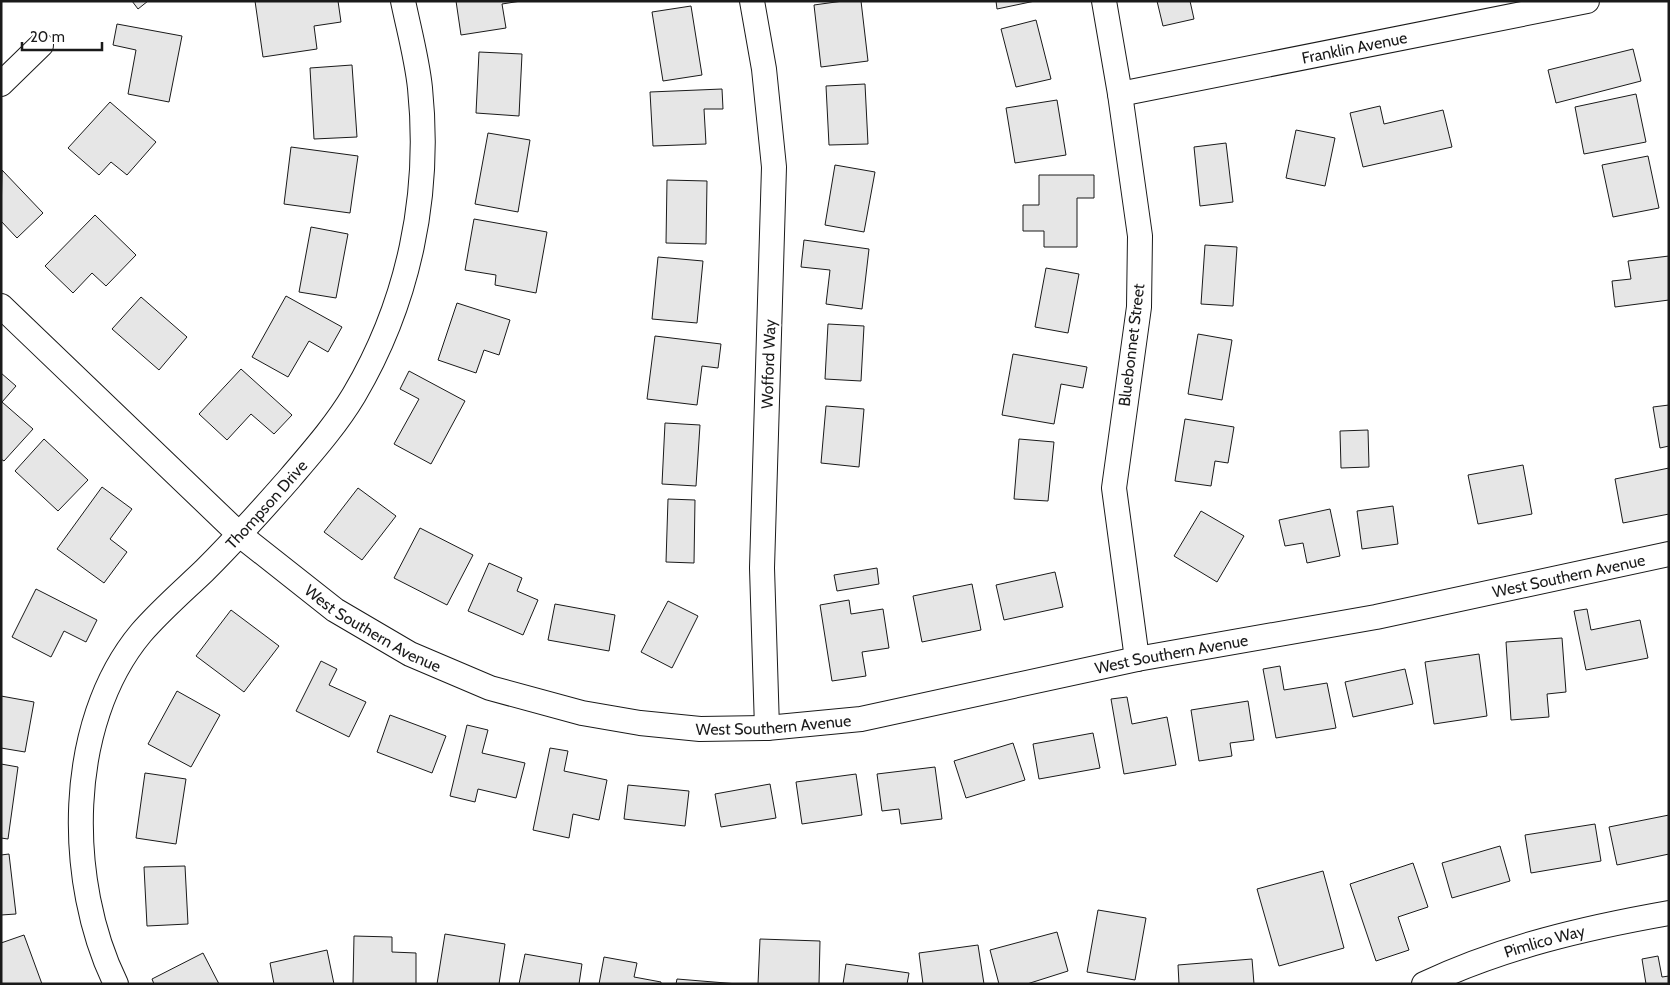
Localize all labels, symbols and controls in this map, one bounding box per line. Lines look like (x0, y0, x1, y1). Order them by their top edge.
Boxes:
scale bar (22, 20, 102, 52)
text: 20 m (30, 28, 65, 46)
street label: Franklin Avenue (1300, 28, 1409, 68)
street label: Bluebonnet Street (1115, 282, 1149, 408)
street label: Wofford Way (757, 319, 780, 409)
street label: Thompson Drive (222, 456, 311, 553)
street label: West Southern Avenue (1491, 550, 1647, 602)
street label: West Southern Avenue (301, 581, 444, 676)
street label: West Southern Avenue (1093, 631, 1250, 678)
street label: West Southern Avenue (696, 711, 852, 739)
street label: Pimlico Way (1502, 921, 1587, 962)

